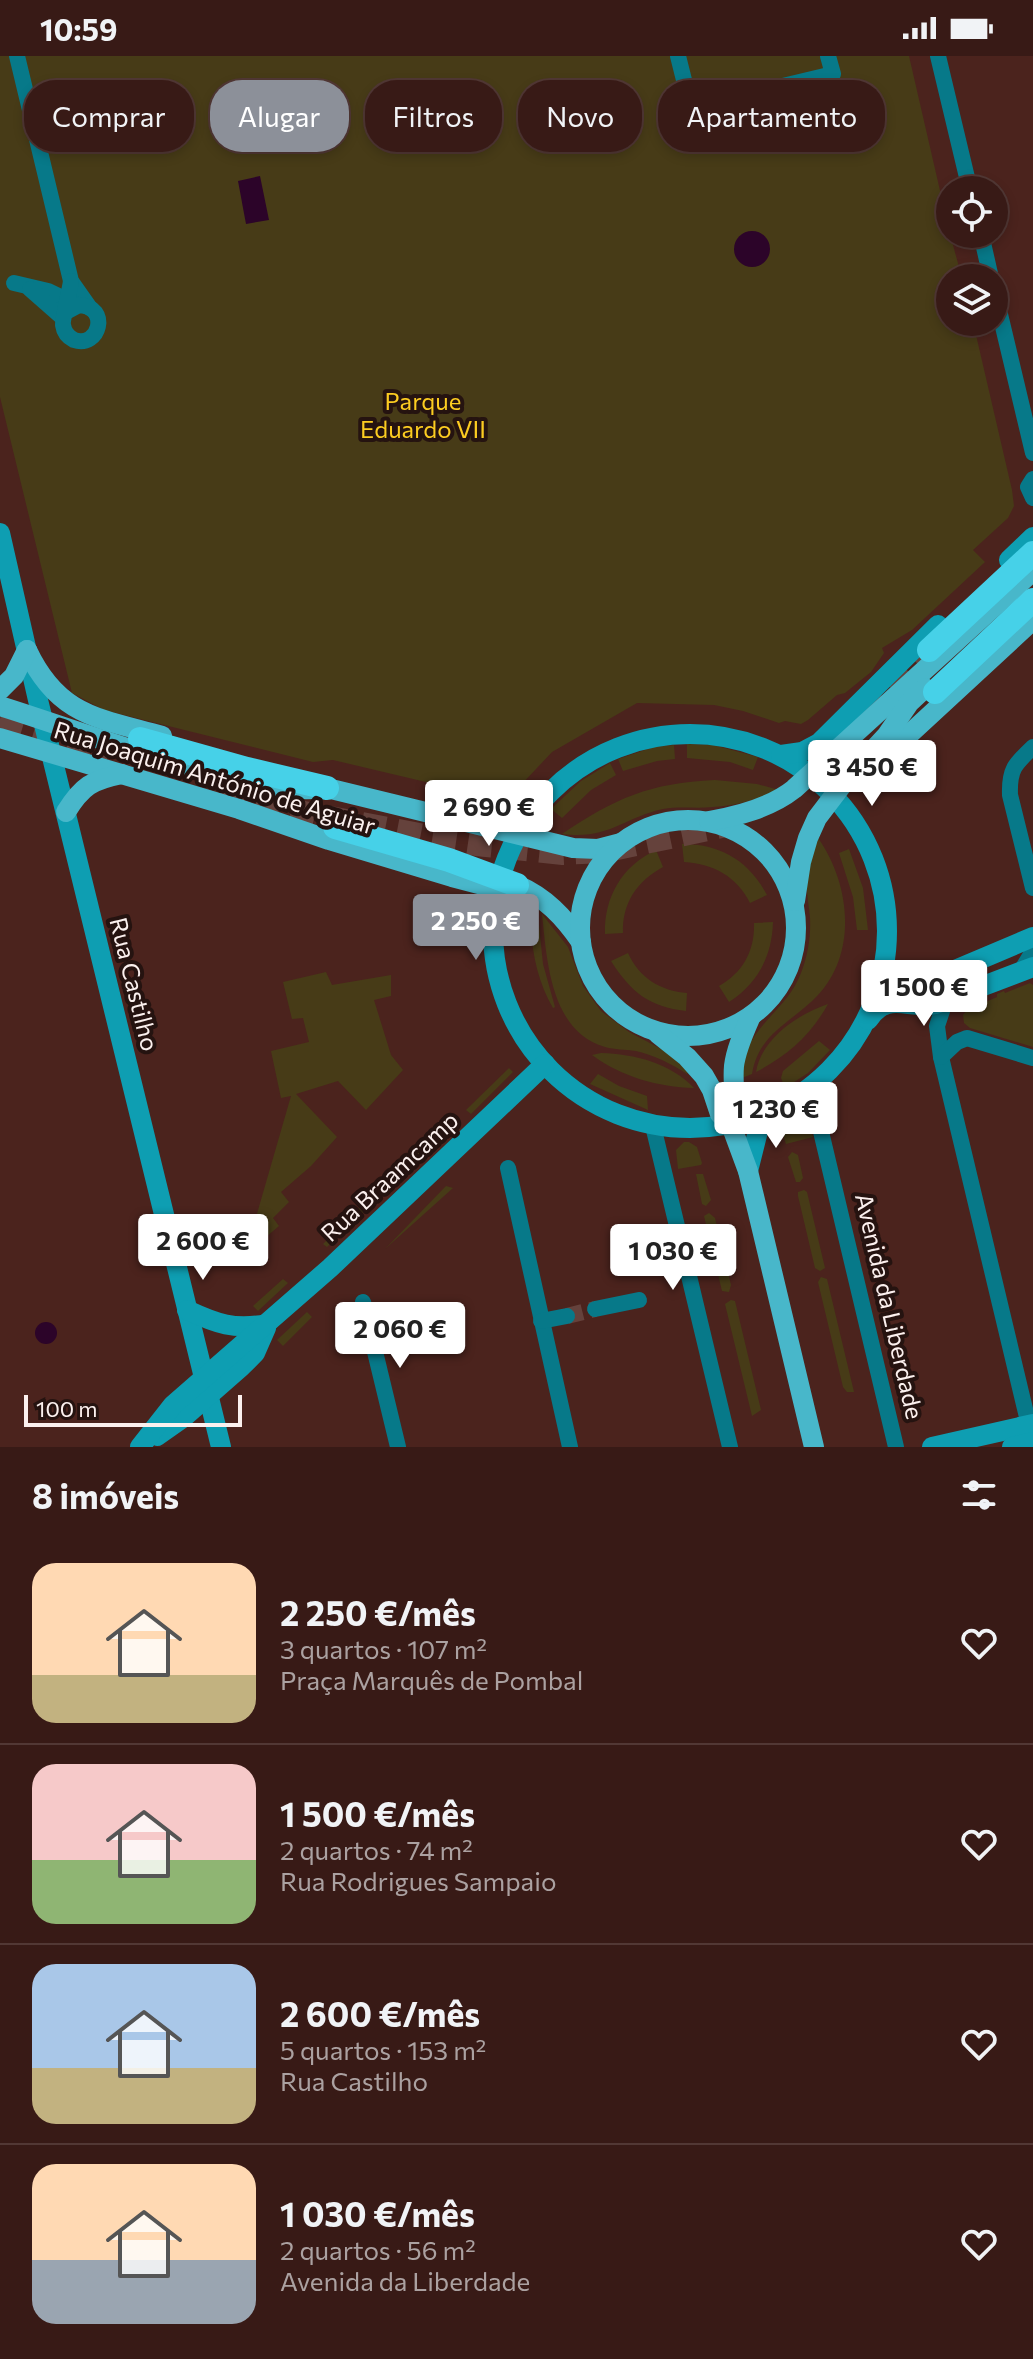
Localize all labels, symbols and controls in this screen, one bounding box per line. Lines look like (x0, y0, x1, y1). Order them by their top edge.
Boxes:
text: 10:59 (40, 10, 117, 47)
chip: Comprar (24, 80, 194, 152)
chip: Alugar (210, 80, 349, 152)
chip: Filtros (365, 80, 502, 152)
chip: Novo (518, 80, 642, 152)
chip: Apartamento (658, 80, 885, 152)
map controls (936, 176, 1008, 336)
button: locate (936, 176, 1008, 248)
button: layers (936, 264, 1008, 336)
park label: Parque Eduardo VII (360, 386, 486, 443)
street label: Rua Joaquim António de Aguiar (51, 714, 380, 840)
pin: 3 450 € (798, 740, 946, 808)
text: 3 450 € (826, 750, 918, 781)
pin: 2 690 € (415, 780, 563, 848)
text: 2 690 € (443, 790, 535, 821)
pin: 2 250 € (402, 894, 550, 962)
text: 2 250 € (431, 904, 521, 935)
street label: Rua Castilho (104, 914, 166, 1054)
pin: 1 500 € (850, 960, 998, 1028)
text: 1 500 € (879, 970, 969, 1001)
pin: 1 230 € (702, 1082, 850, 1150)
text: 1 230 € (732, 1092, 820, 1123)
street label: Rua Braamcamp (314, 1105, 464, 1247)
street label: Avenida da Liberdade (850, 1190, 930, 1422)
pin: 2 600 € (129, 1214, 277, 1282)
text: 2 600 € (156, 1224, 250, 1255)
pin: 1 030 € (599, 1224, 747, 1292)
text: 1 030 € (628, 1234, 718, 1265)
pin: 2 060 € (326, 1302, 474, 1370)
text: 2 060 € (353, 1312, 447, 1343)
scale bar (24, 1391, 242, 1427)
text: 100 m (36, 1395, 98, 1422)
icon: filters (957, 1473, 1001, 1517)
text: 8 imóveis (32, 1474, 179, 1516)
text: 2 250 €/mês (280, 1591, 476, 1633)
icon: home (96, 1595, 192, 1691)
icon: heart (957, 1621, 1001, 1665)
text: 3 quartos · 107 m² (280, 1633, 487, 1664)
text: Praça Marquês de Pombal (280, 1664, 583, 1695)
text: 1 500 €/mês (280, 1792, 475, 1834)
icon: home (96, 1796, 192, 1892)
icon: heart (957, 1822, 1001, 1866)
text: 2 quartos · 74 m² (280, 1834, 473, 1865)
text: Rua Rodrigues Sampaio (280, 1865, 556, 1896)
text: 2 600 €/mês (280, 1992, 480, 2034)
icon: home (96, 1996, 192, 2092)
icon: heart (957, 2022, 1001, 2066)
text: 5 quartos · 153 m² (280, 2034, 486, 2065)
text: Rua Castilho (280, 2065, 428, 2096)
text: 1 030 €/mês (280, 2192, 475, 2234)
icon: home (96, 2196, 192, 2292)
icon: heart (957, 2222, 1001, 2266)
text: 2 quartos · 56 m² (280, 2234, 476, 2265)
text: Avenida da Liberdade (280, 2265, 530, 2296)

